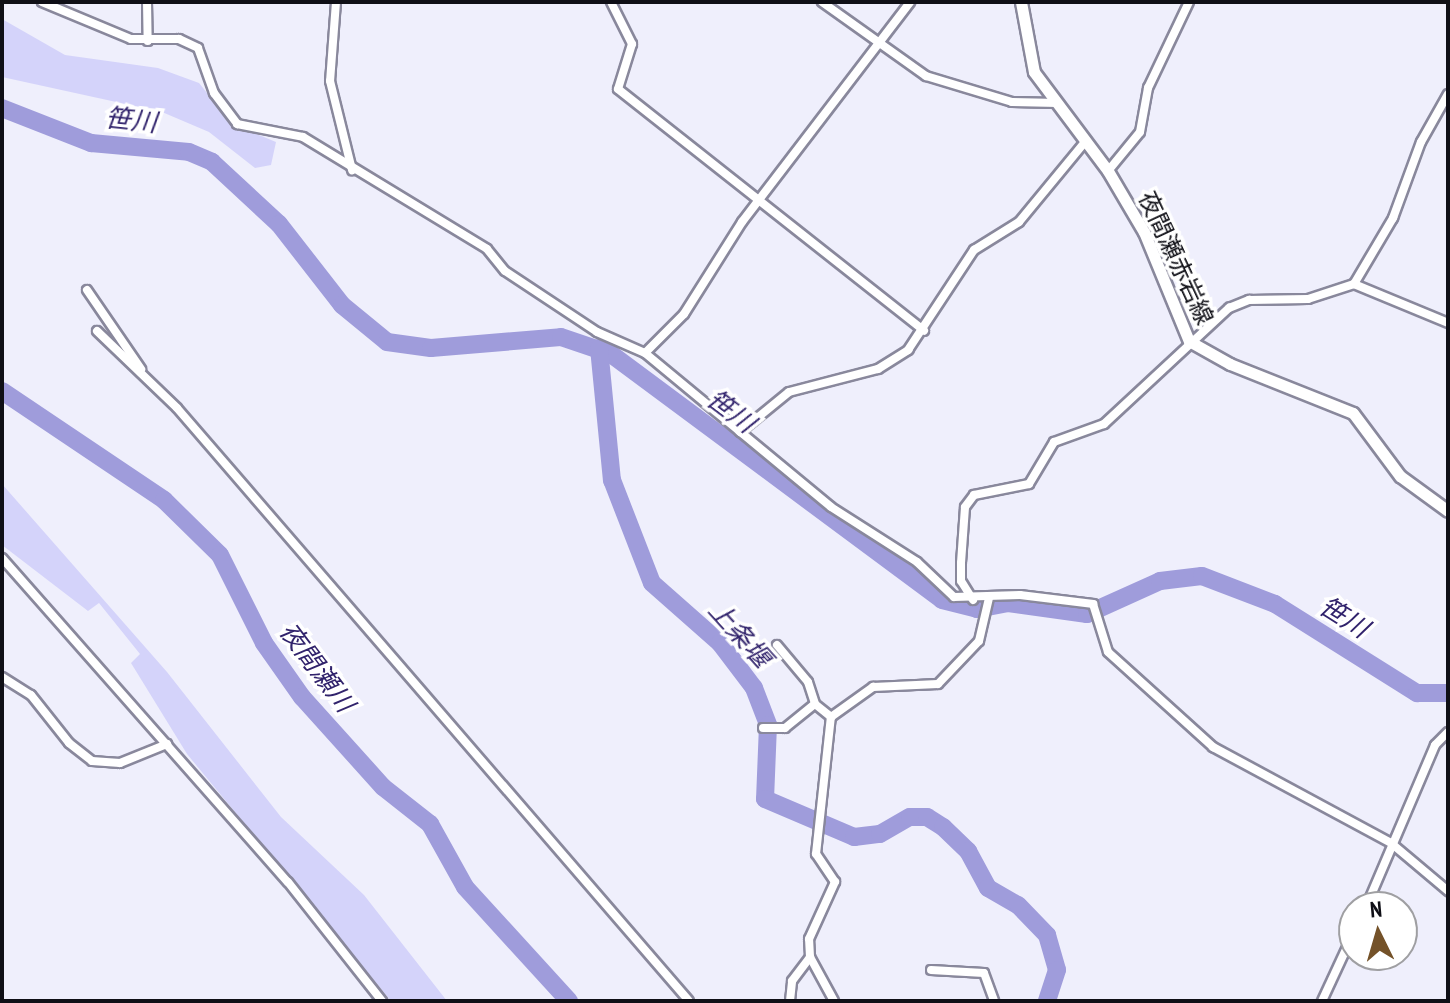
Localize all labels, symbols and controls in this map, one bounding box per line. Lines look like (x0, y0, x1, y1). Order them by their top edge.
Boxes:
water label: 笹川 (104, 102, 158, 138)
street label: 夜間瀬赤岩線 (1133, 187, 1219, 329)
water label: 笹川 (701, 383, 761, 439)
water label: 笹川 (1314, 590, 1374, 644)
water label: 上条堰 (702, 595, 778, 673)
water label: 夜間瀬川 (273, 616, 361, 718)
north arrow (1338, 891, 1418, 971)
text: N (1369, 895, 1383, 924)

